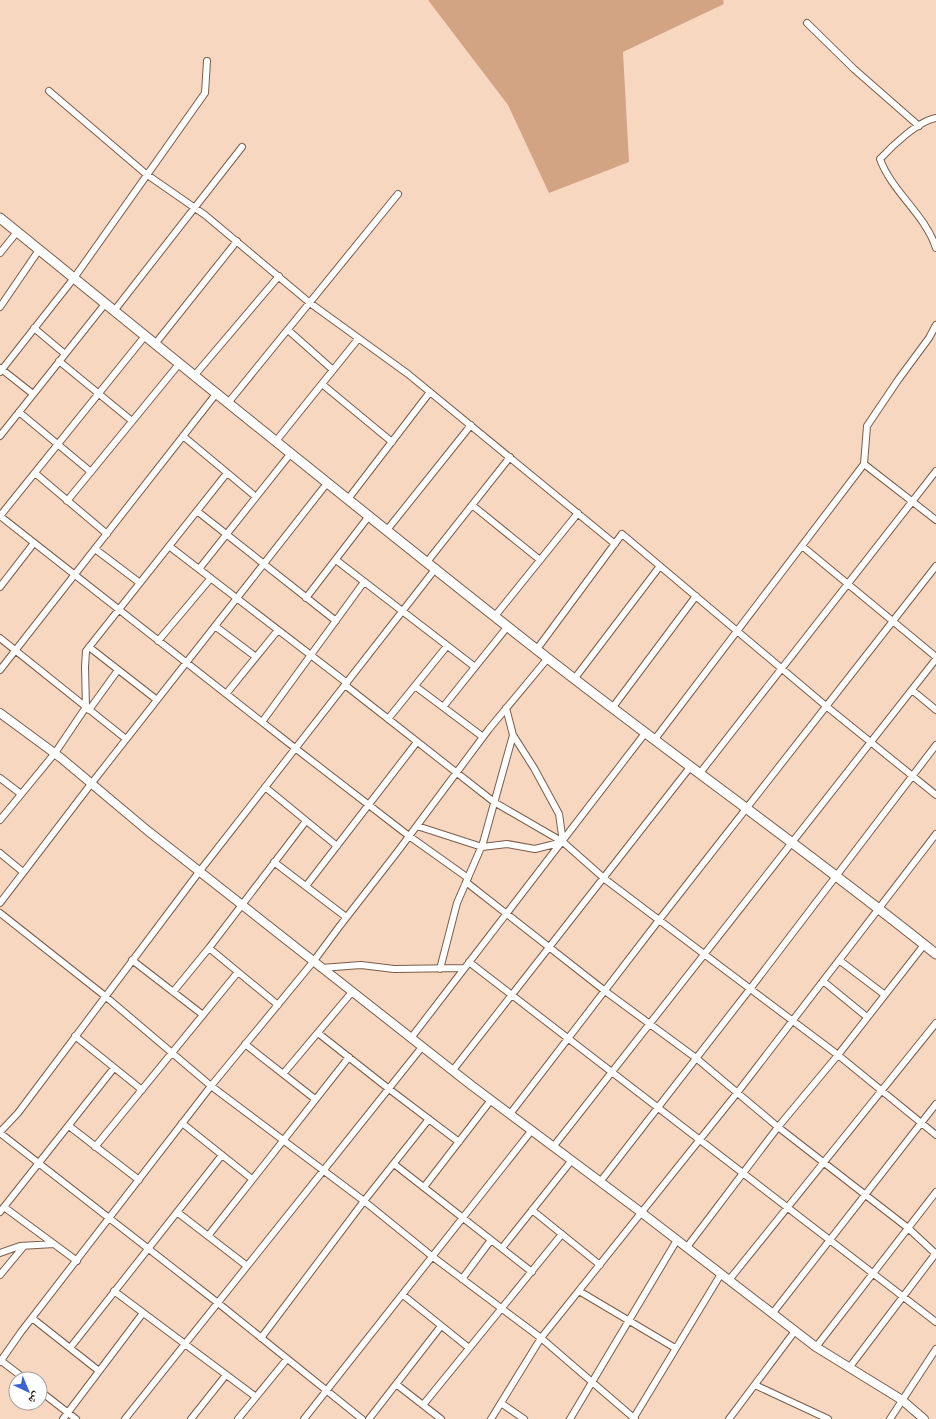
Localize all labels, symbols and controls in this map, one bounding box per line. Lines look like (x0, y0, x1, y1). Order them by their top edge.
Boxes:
north arrow (8, 1371, 48, 1411)
text: ش (25, 1388, 43, 1407)

